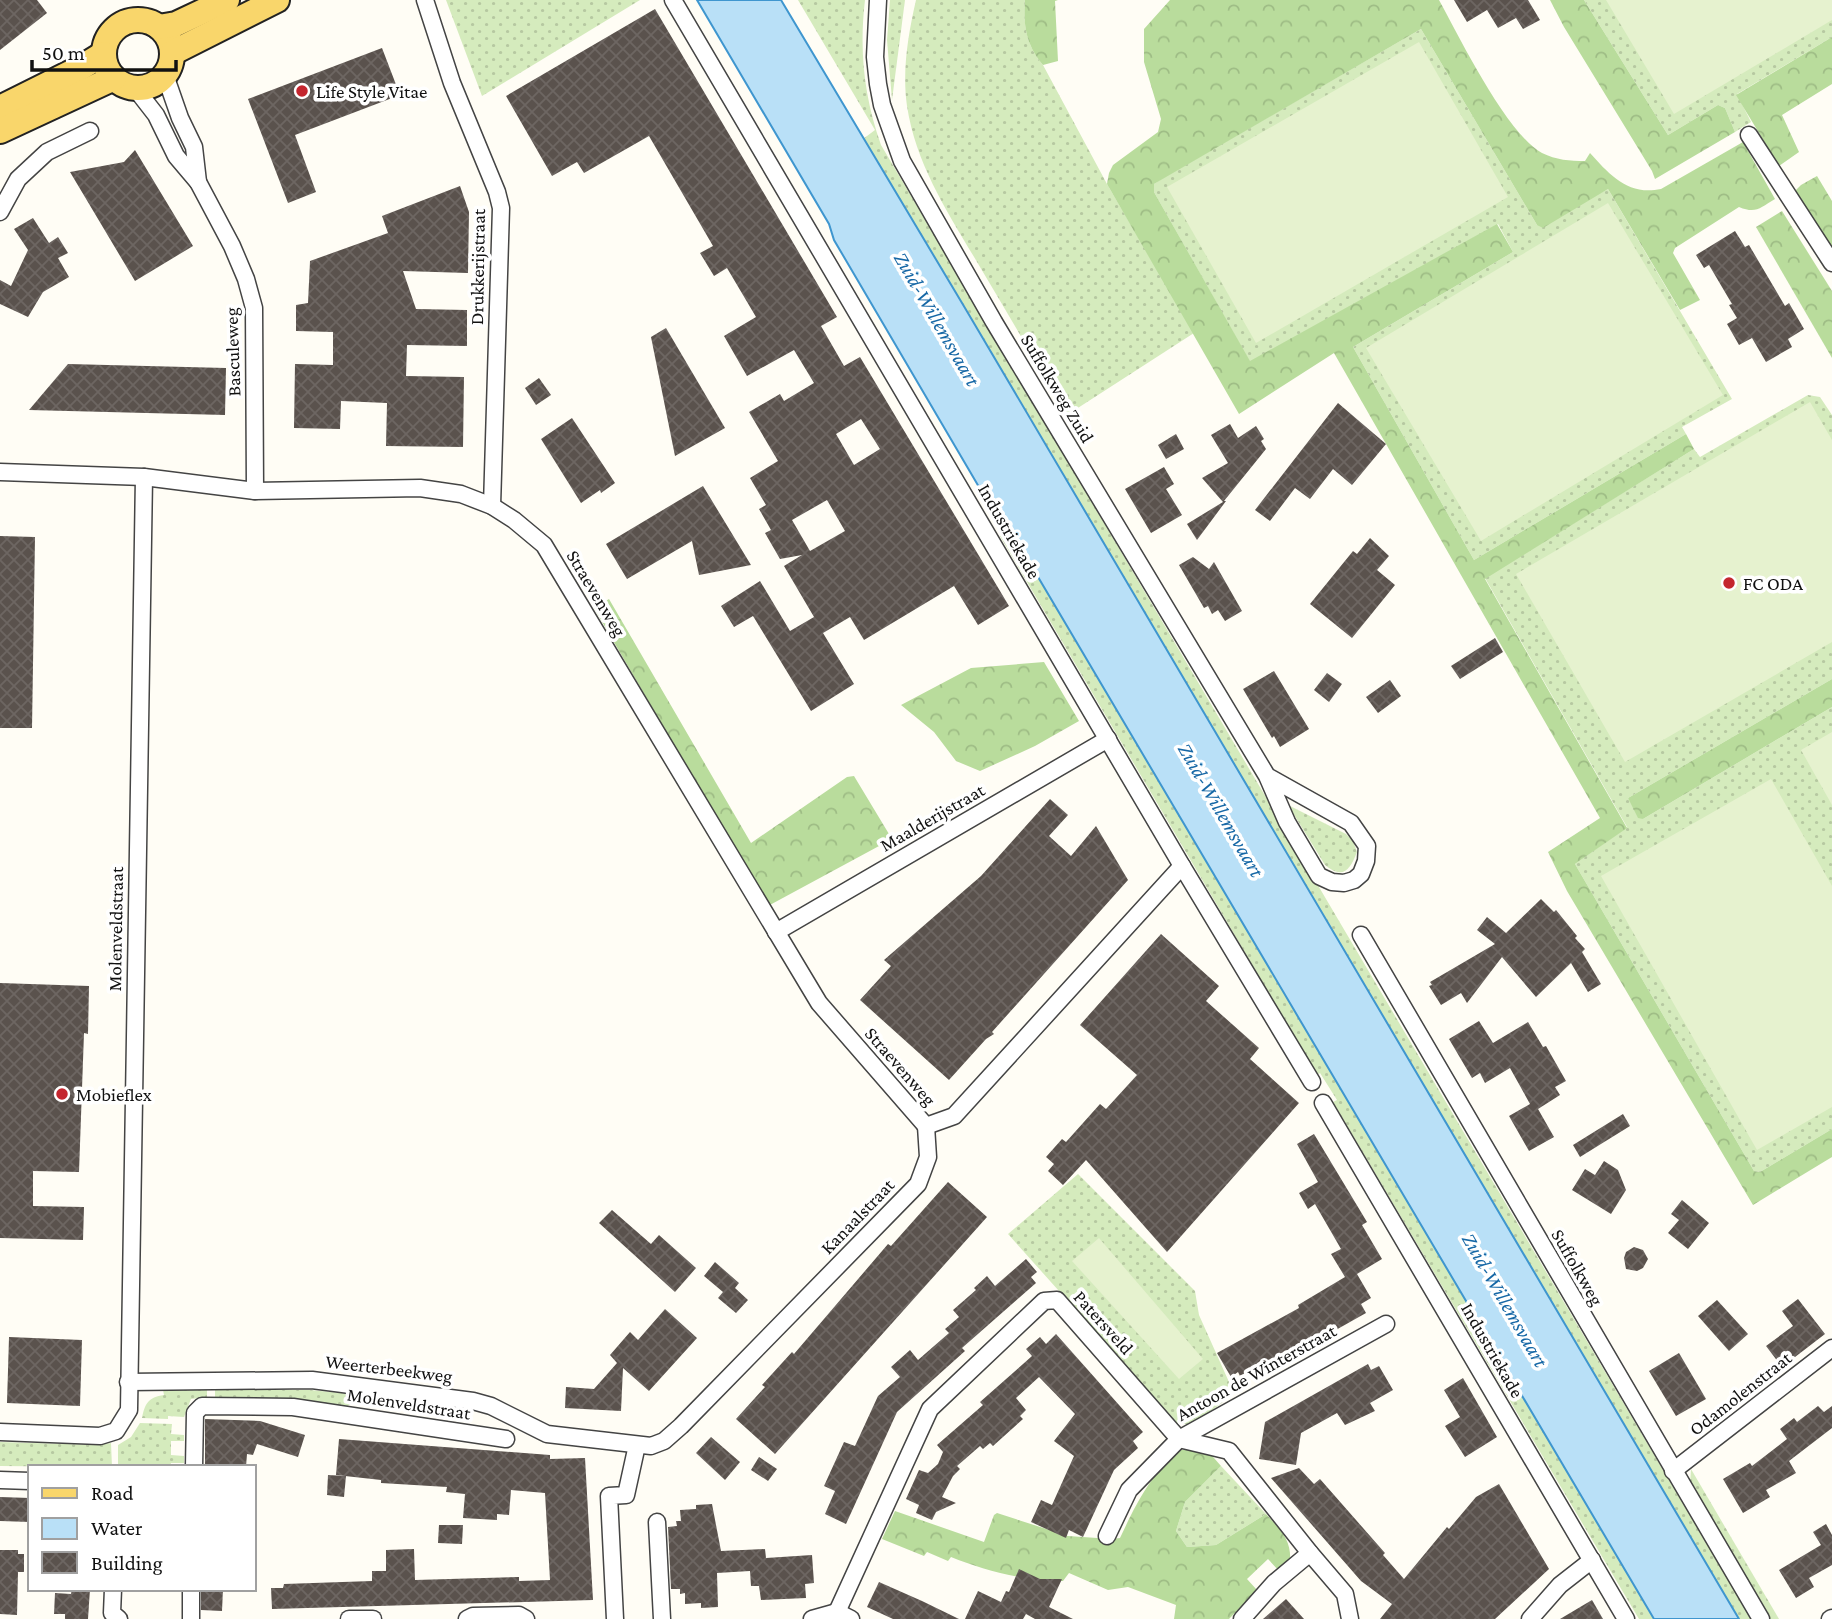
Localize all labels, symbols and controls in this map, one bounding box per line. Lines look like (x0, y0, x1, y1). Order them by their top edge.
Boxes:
scale bar (32, 28, 175, 72)
text: 50 m (42, 41, 85, 65)
place label: Life Style Vitae (316, 81, 427, 102)
marker: Life Style Vitae (294, 83, 310, 99)
street label: Drukkerijstraat (466, 208, 490, 325)
water label: Zuid-Willemsvaart (889, 248, 985, 391)
street label: Basculeweg (220, 307, 245, 397)
street label: Suffolkweg Zuid (1017, 330, 1098, 446)
street label: Industriekade (974, 480, 1045, 582)
street label: Straevenweg (563, 546, 631, 640)
place label: FC ODA (1743, 573, 1803, 594)
marker: FC ODA (1721, 575, 1737, 591)
water label: Zuid-Willemsvaart (1173, 739, 1269, 882)
street label: Maalderijstraat (876, 779, 989, 857)
street label: Molenveldstraat (104, 866, 127, 992)
street label: Straevenweg (861, 1023, 940, 1110)
place label: Mobieflex (76, 1084, 152, 1105)
marker: Mobieflex (54, 1086, 70, 1102)
street label: Kanaalstraat (816, 1174, 899, 1258)
street label: Suffolkweg (1547, 1225, 1608, 1309)
water label: Zuid-Willemsvaart (1457, 1229, 1553, 1372)
street label: Patersveld (1070, 1286, 1138, 1359)
street label: Industriekade (1457, 1299, 1528, 1401)
street label: Antoon de Winterstraat (1173, 1319, 1340, 1425)
street label: Odamolenstraat (1685, 1347, 1796, 1440)
street label: Weerterbeekweg (324, 1350, 454, 1387)
street label: Molenveldstraat (346, 1383, 473, 1424)
legend (28, 1465, 256, 1591)
text: Road (91, 1481, 134, 1505)
text: Water (91, 1516, 143, 1540)
text: Building (91, 1551, 163, 1575)

